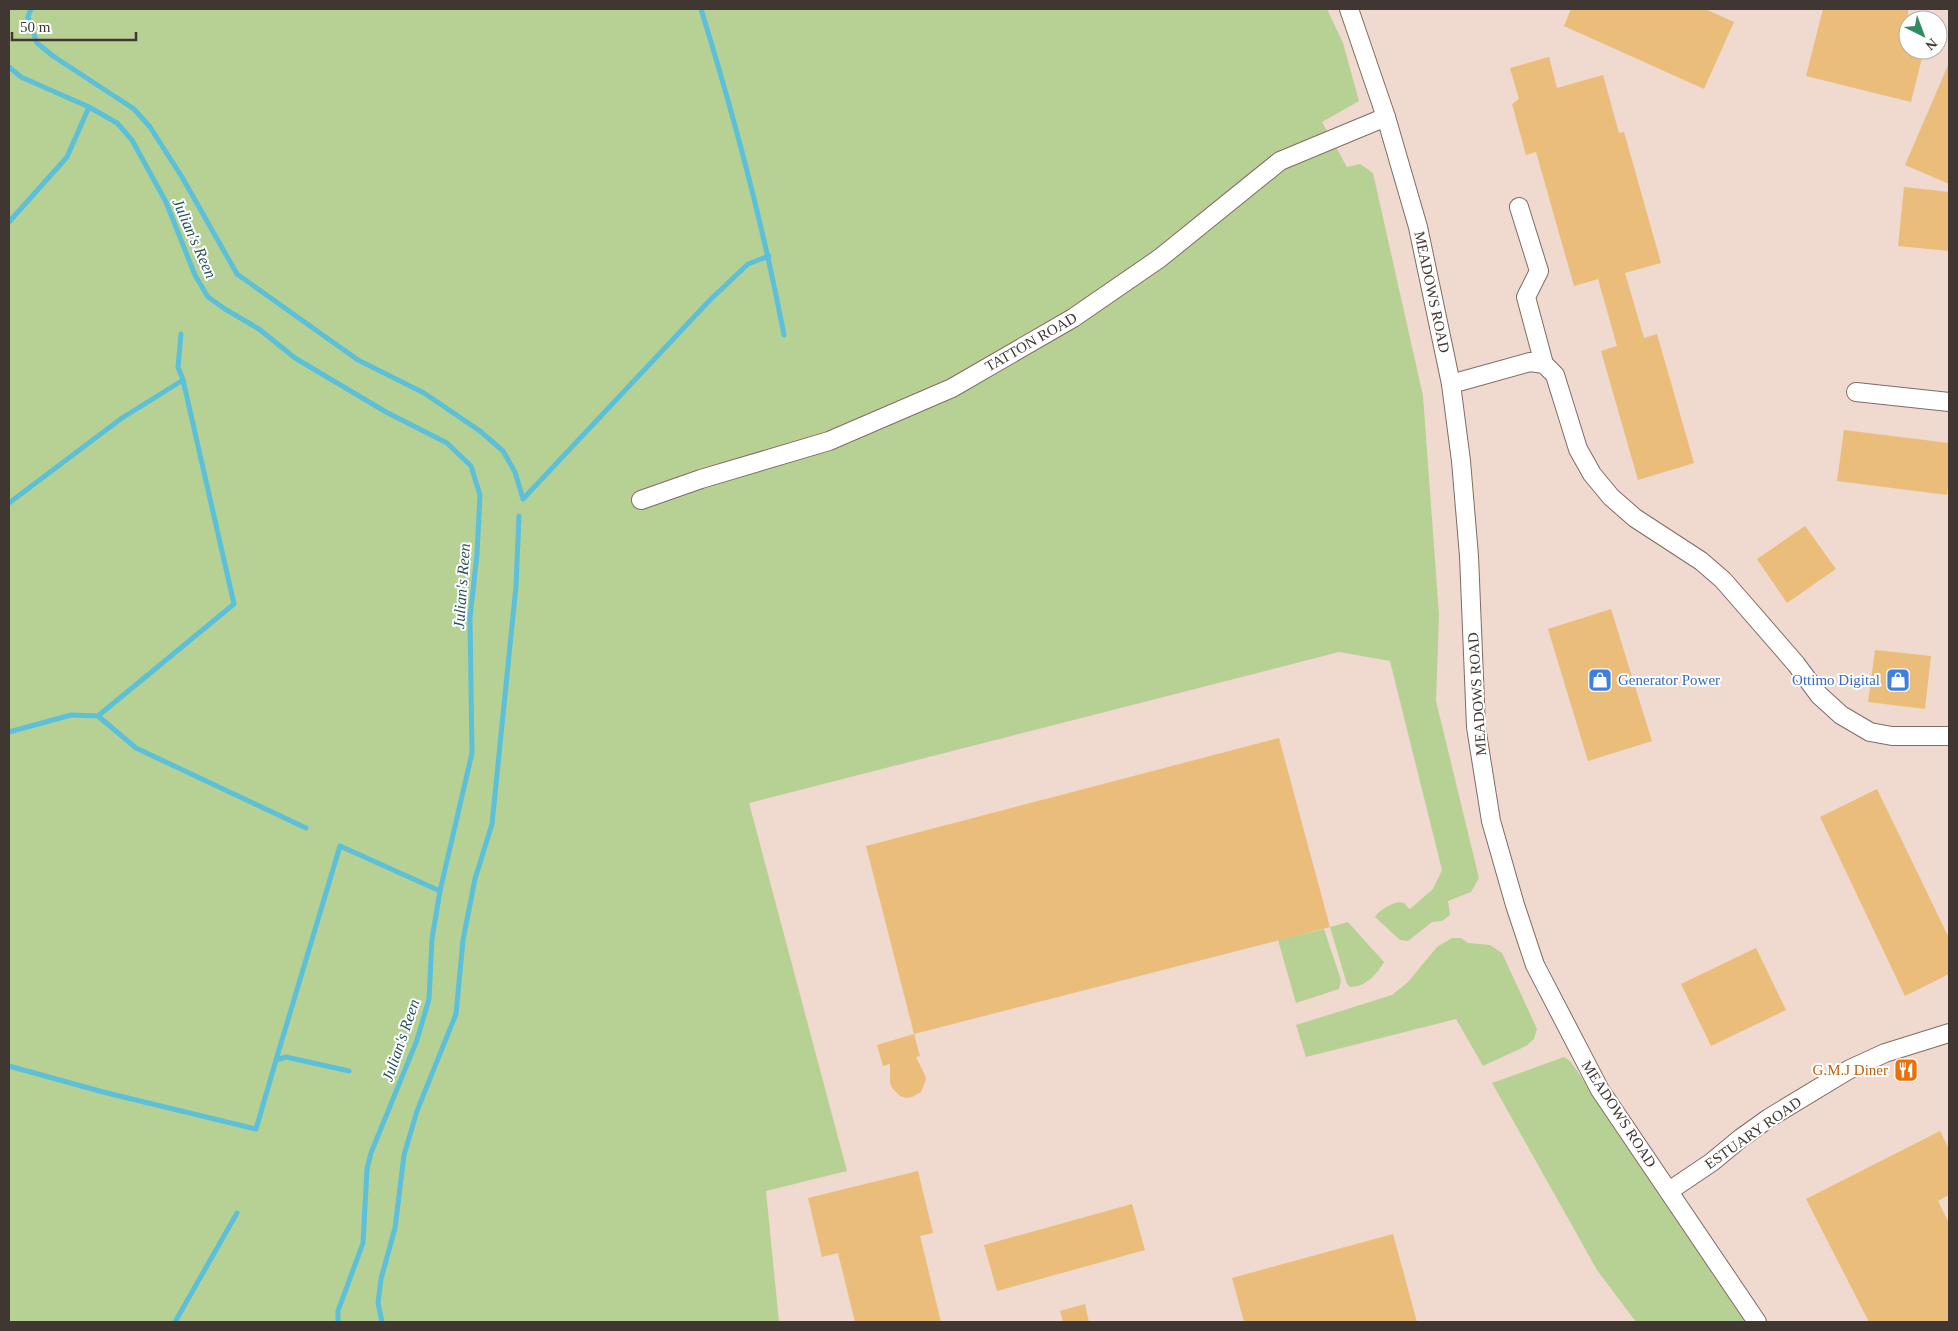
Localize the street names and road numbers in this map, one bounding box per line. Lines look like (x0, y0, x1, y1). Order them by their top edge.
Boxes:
street label: MEADOWS ROAD (1411, 230, 1453, 354)
street label: TATTON ROAD (982, 309, 1080, 375)
street label: MEADOWS ROAD (1465, 632, 1489, 756)
street label: MEADOWS ROAD (1579, 1058, 1660, 1170)
street label: ESTUARY ROAD (1702, 1094, 1804, 1172)

